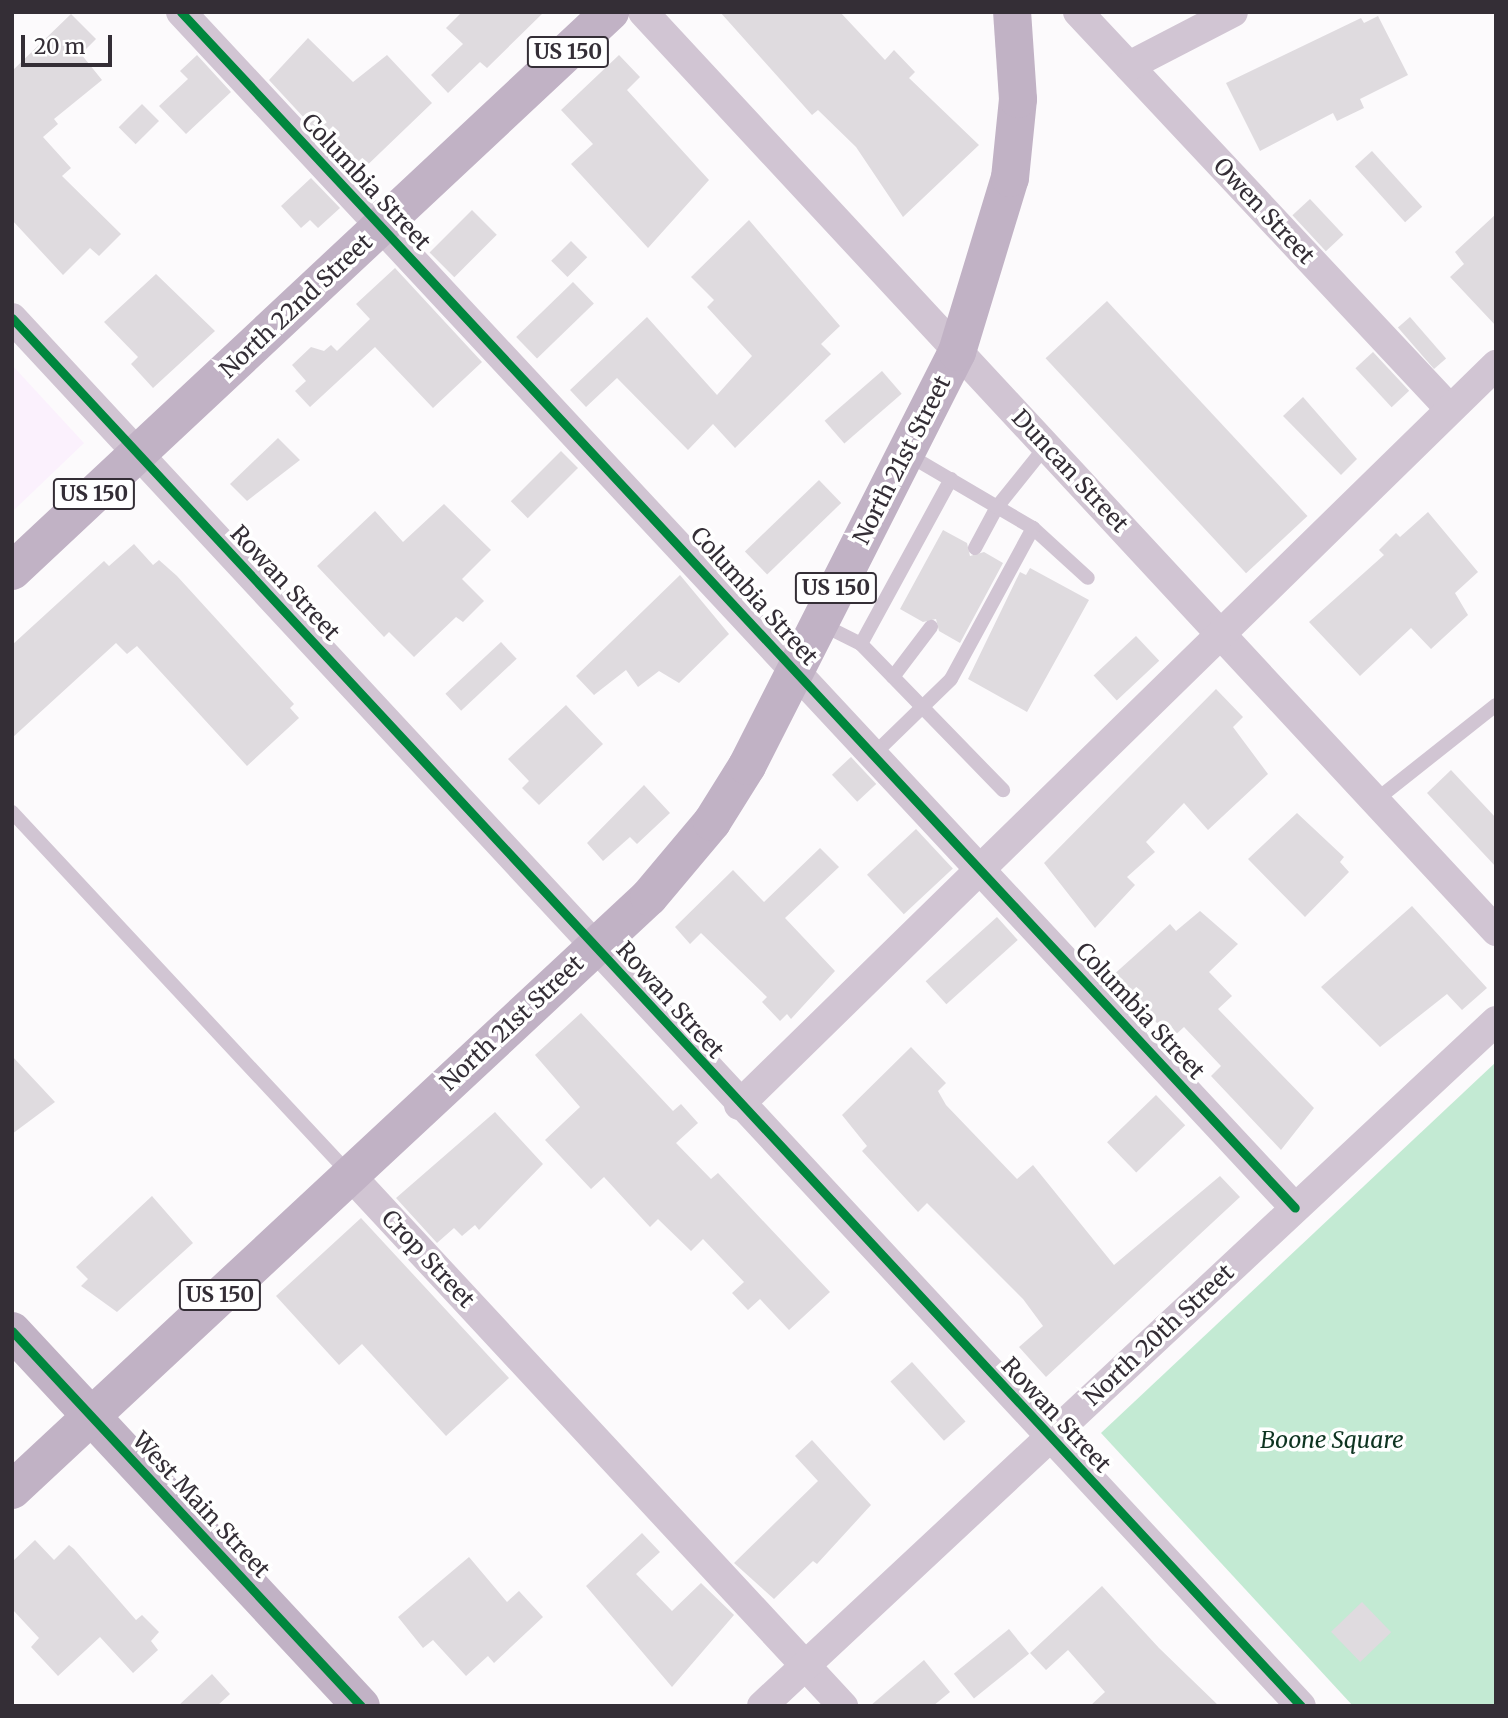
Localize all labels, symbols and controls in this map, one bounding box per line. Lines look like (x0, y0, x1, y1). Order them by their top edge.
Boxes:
scale bar (24, 21, 116, 65)
text: 20 m (34, 33, 85, 60)
road number: US 150 (526, 34, 610, 70)
street label: Columbia Street (296, 108, 436, 256)
street label: Owen Street (1208, 152, 1320, 270)
street label: North 22nd Street (214, 228, 378, 384)
street label: North 21st Street (848, 371, 956, 549)
street label: Duncan Street (1006, 404, 1134, 538)
road number: US 150 (52, 476, 136, 512)
street label: Rowan Street (225, 520, 345, 646)
street label: Columbia Street (685, 521, 823, 671)
road number: US 150 (794, 570, 878, 606)
street label: Rowan Street (610, 936, 730, 1064)
street label: Columbia Street (1070, 937, 1210, 1085)
street label: North 21st Street (435, 950, 589, 1096)
street label: Crop Street (376, 1204, 480, 1314)
street label: North 20th Street (1079, 1259, 1239, 1411)
road number: US 150 (178, 1278, 262, 1312)
street label: Rowan Street (996, 1352, 1116, 1478)
park label: Boone Square (1260, 1426, 1404, 1454)
street label: West Main Street (126, 1427, 276, 1583)

